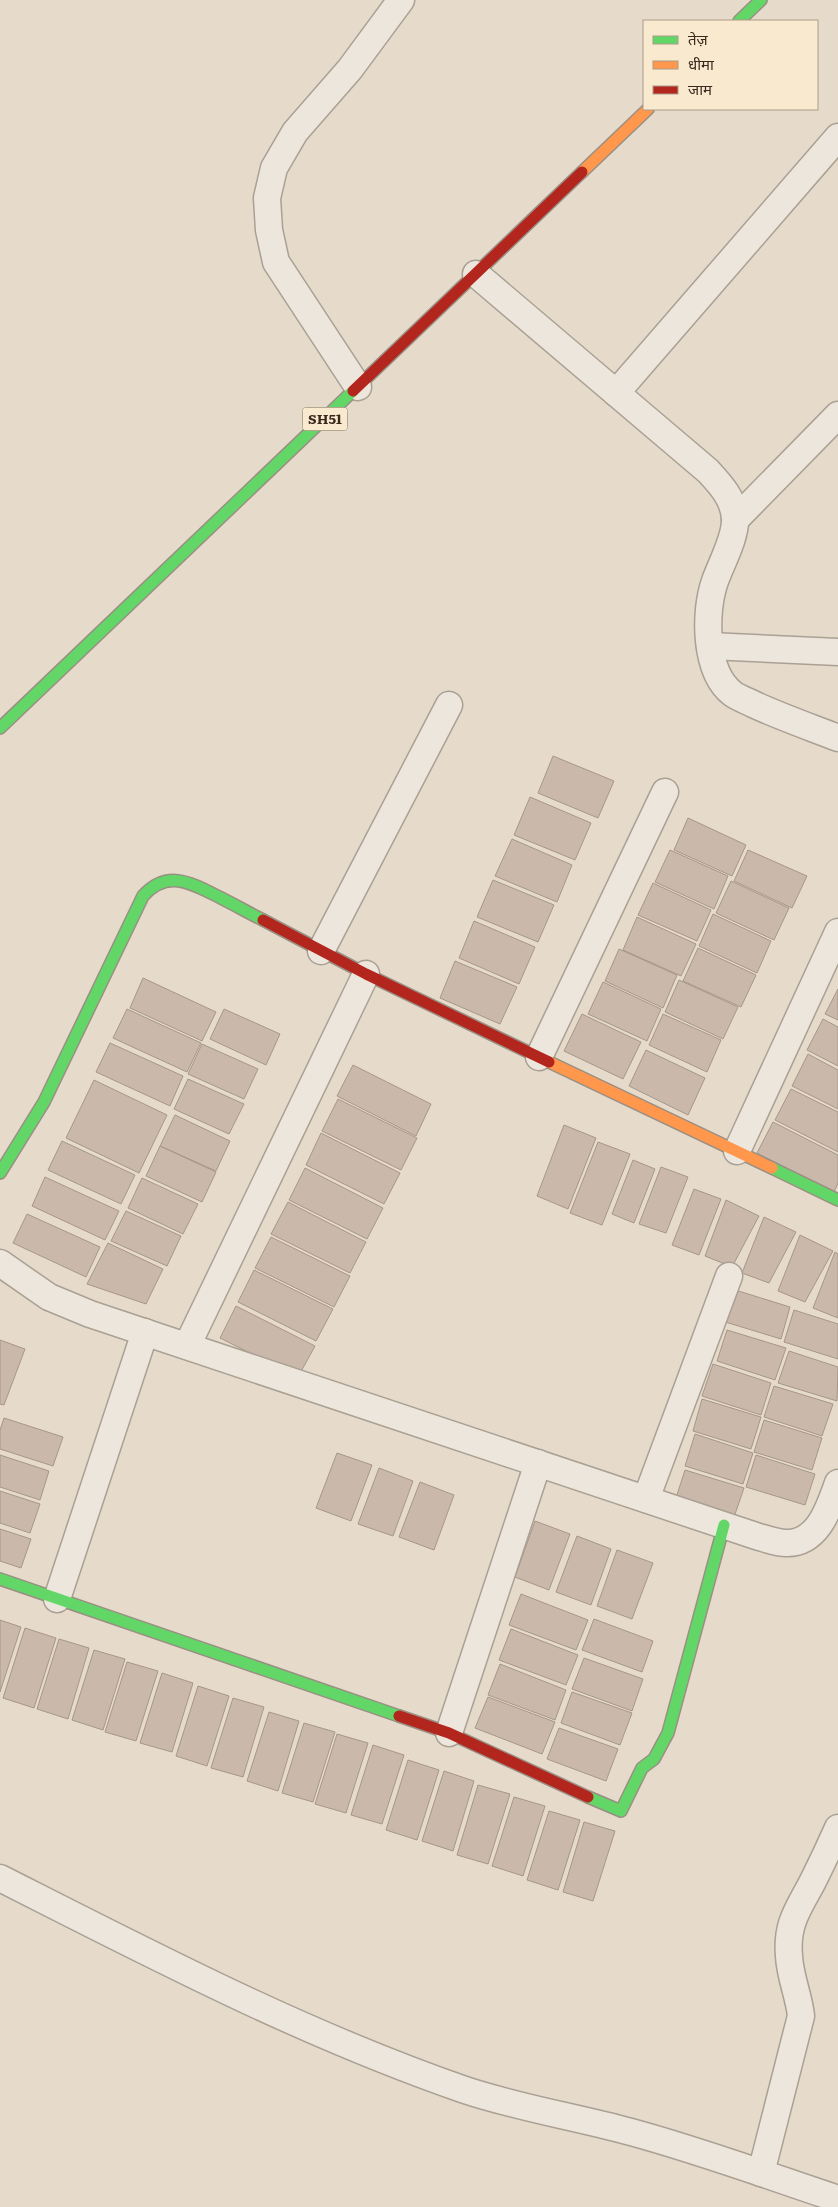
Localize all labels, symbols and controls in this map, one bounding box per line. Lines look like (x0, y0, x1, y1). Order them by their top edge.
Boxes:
legend (643, 20, 818, 110)
text: तेज़ (688, 27, 709, 50)
text: धीमा (688, 52, 715, 75)
text: जाम (688, 77, 713, 100)
road number: SH51 (302, 408, 348, 430)

